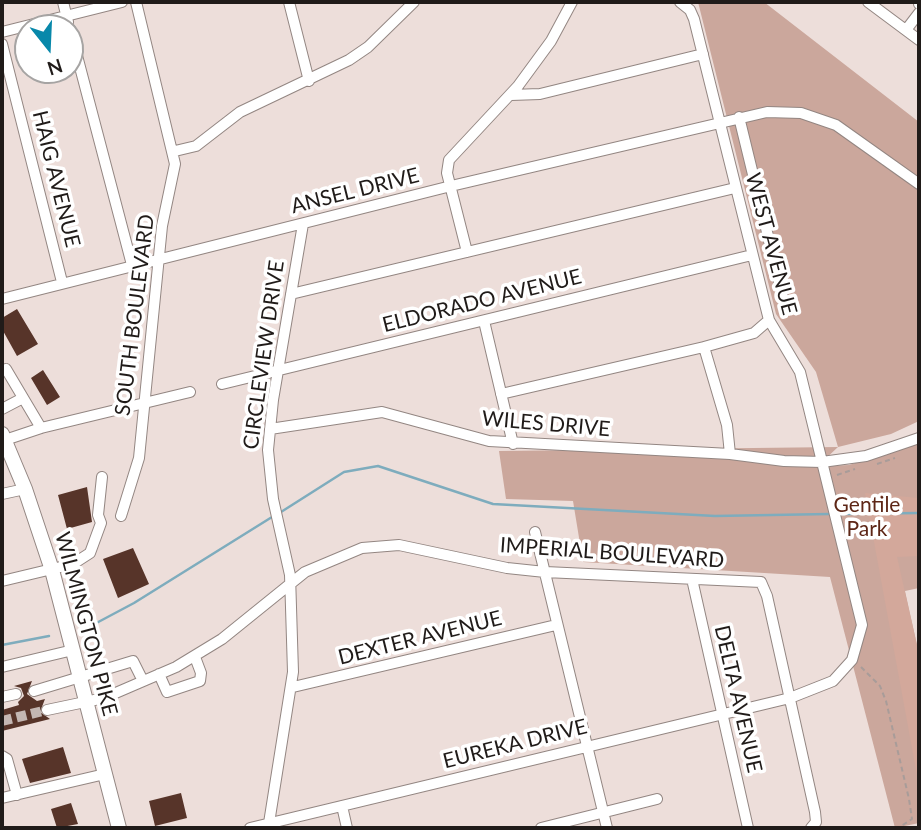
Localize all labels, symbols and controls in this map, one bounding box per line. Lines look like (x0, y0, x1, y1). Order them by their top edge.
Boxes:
north arrow (14, 14, 84, 84)
text: N (45, 54, 66, 81)
street label: HAIG AVENUE (27, 108, 85, 250)
street label: ANSEL DRIVE (288, 163, 422, 219)
street label: WEST AVENUE (740, 170, 802, 318)
street label: SOUTH BOULEVARD (110, 213, 160, 417)
street label: CIRCLEVIEW DRIVE (238, 259, 290, 451)
street label: ELDORADO AVENUE (380, 264, 584, 338)
street label: WILES DRIVE (481, 406, 611, 442)
park label: Gentile Park (834, 492, 900, 542)
street label: WILMINGTON PIKE (49, 529, 123, 719)
street label: IMPERIAL BOULEVARD (499, 533, 725, 573)
street label: DEXTER AVENUE (336, 605, 504, 671)
street label: DELTA AVENUE (709, 623, 767, 775)
street label: EUREKA DRIVE (440, 714, 590, 774)

